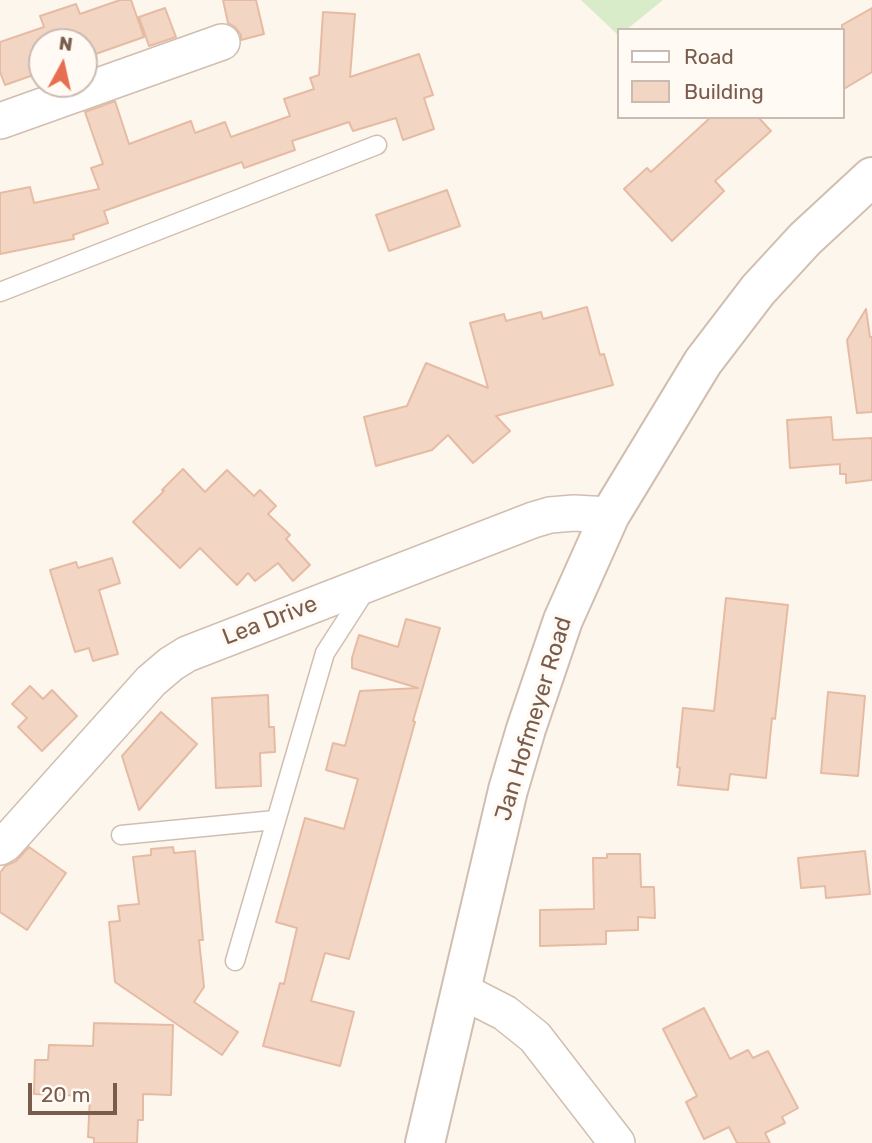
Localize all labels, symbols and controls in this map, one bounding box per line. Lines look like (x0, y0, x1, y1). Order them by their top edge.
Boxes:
north arrow (28, 28, 98, 98)
legend (616, 28, 844, 119)
text: N (57, 31, 74, 56)
text: Road (684, 44, 734, 69)
text: Building (684, 79, 764, 104)
street label: Lea Drive (219, 590, 321, 652)
street label: Jan Hofmeyer Road (490, 614, 578, 824)
scale bar (32, 1070, 121, 1114)
text: 20 m (41, 1082, 90, 1107)

